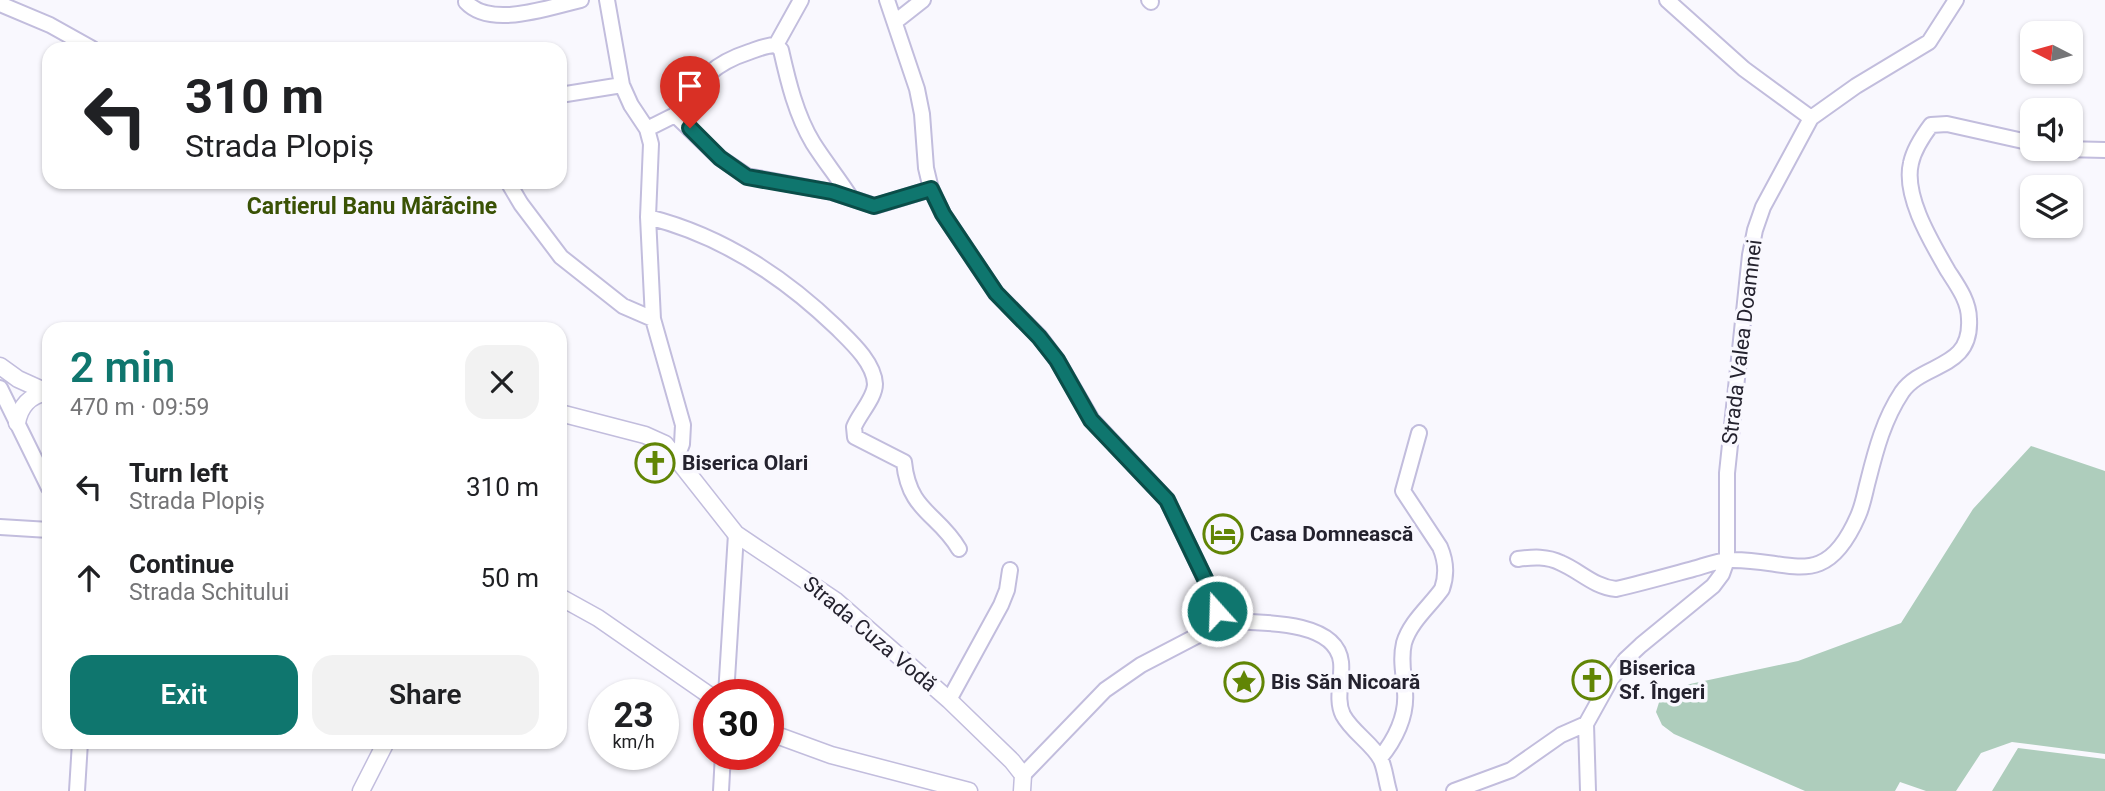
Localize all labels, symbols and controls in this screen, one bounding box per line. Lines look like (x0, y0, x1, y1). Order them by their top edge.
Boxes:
north arrow (2020, 21, 2082, 84)
map controls (2020, 21, 2083, 238)
pin (660, 56, 720, 128)
icon: arrive (671, 67, 709, 105)
text: 310 m (185, 68, 324, 125)
icon: left (70, 70, 161, 161)
button: sound (2020, 98, 2083, 161)
text: Strada Plopiș (185, 127, 374, 165)
button: layers (2020, 175, 2083, 238)
district label: Cartierul Banu Mărăcine (247, 193, 497, 220)
street label: Strada Valea Doamnei (1718, 238, 1766, 446)
text: 2 min (70, 343, 175, 392)
button: close (465, 345, 539, 419)
text: 470 m · 09:59 (70, 394, 209, 421)
church icon: Biserica Olari (634, 442, 676, 484)
place label: Biserica Olari (682, 451, 808, 475)
text: Turn left (129, 458, 228, 488)
icon: left (70, 468, 108, 506)
text: 310 m (466, 472, 539, 502)
text: Strada Plopiș (129, 488, 265, 515)
hotel icon: Casa Domnească (1202, 513, 1244, 555)
place label: Casa Domnească (1250, 522, 1413, 546)
text: Continue (129, 549, 234, 579)
icon: ahead (70, 559, 108, 597)
text: 50 m (481, 563, 539, 593)
street label: Strada Cuza Vodă (799, 571, 941, 697)
position arrow (1180, 574, 1254, 648)
text: Strada Schitului (129, 579, 289, 606)
button: Exit (70, 655, 298, 735)
button: Share (312, 655, 539, 735)
place label: Biserica Sf. Îngeri (1619, 656, 1705, 704)
church icon: Biserica Sf. Îngeri (1571, 659, 1613, 701)
place icon: Bis Săn Nicoară (1223, 661, 1265, 703)
place label: Bis Săn Nicoară (1271, 670, 1420, 694)
speed limit sign: 30 (693, 679, 784, 770)
text: 23 (613, 695, 654, 736)
text: km/h (612, 731, 655, 752)

